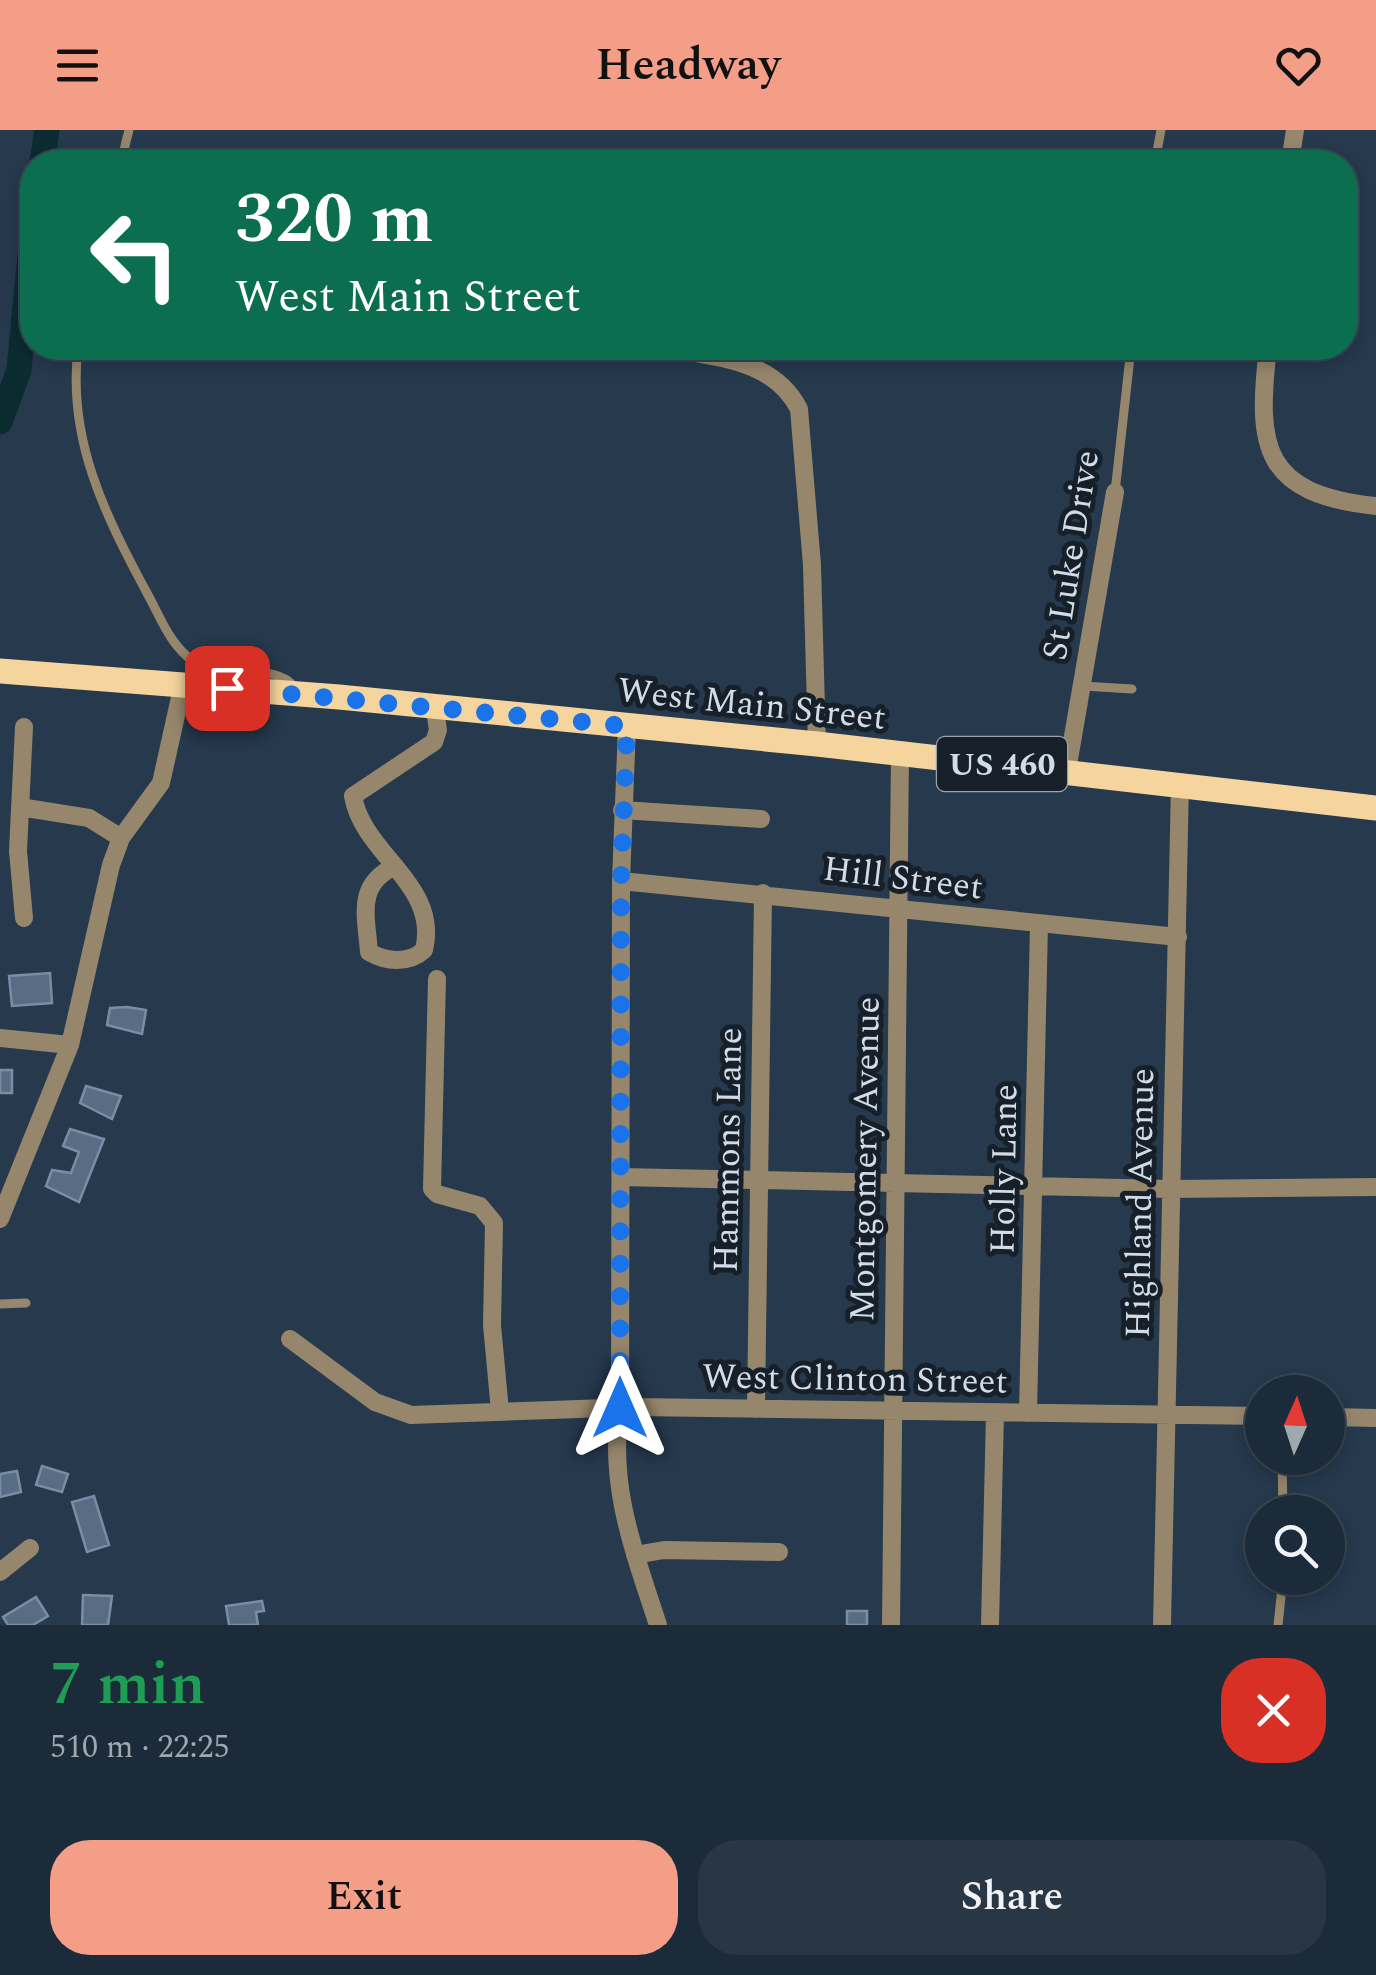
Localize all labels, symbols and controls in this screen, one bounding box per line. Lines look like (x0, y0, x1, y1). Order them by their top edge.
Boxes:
text: Headway (595, 31, 781, 100)
icon: menu (50, 38, 105, 93)
icon: heart (1271, 38, 1326, 93)
text: 320 m (235, 167, 433, 273)
icon: left (70, 190, 200, 320)
text: West Main Street (235, 263, 581, 332)
street label: St Luke Drive (1029, 446, 1114, 664)
pin (185, 646, 270, 731)
icon: arrive (200, 661, 255, 716)
street label: West Main Street (615, 664, 888, 745)
road number: US 460 (937, 737, 1067, 791)
street label: Hill Street (820, 842, 986, 915)
street label: Montgomery Avenue (836, 996, 895, 1322)
street label: Hammons Lane (700, 1027, 757, 1273)
street label: Highland Avenue (1112, 1068, 1169, 1338)
street label: Holly Lane (977, 1084, 1032, 1254)
street label: West Clinton Street (702, 1350, 1008, 1409)
position arrow (568, 1356, 672, 1460)
north arrow (1245, 1375, 1345, 1475)
map controls (1245, 1375, 1345, 1595)
button: search (1245, 1495, 1345, 1595)
text: 7 min (50, 1639, 206, 1731)
button: close (1221, 1658, 1326, 1763)
text: 510 m · 22:25 (50, 1723, 230, 1772)
button: Exit (50, 1840, 678, 1955)
button: Share (698, 1840, 1326, 1955)

